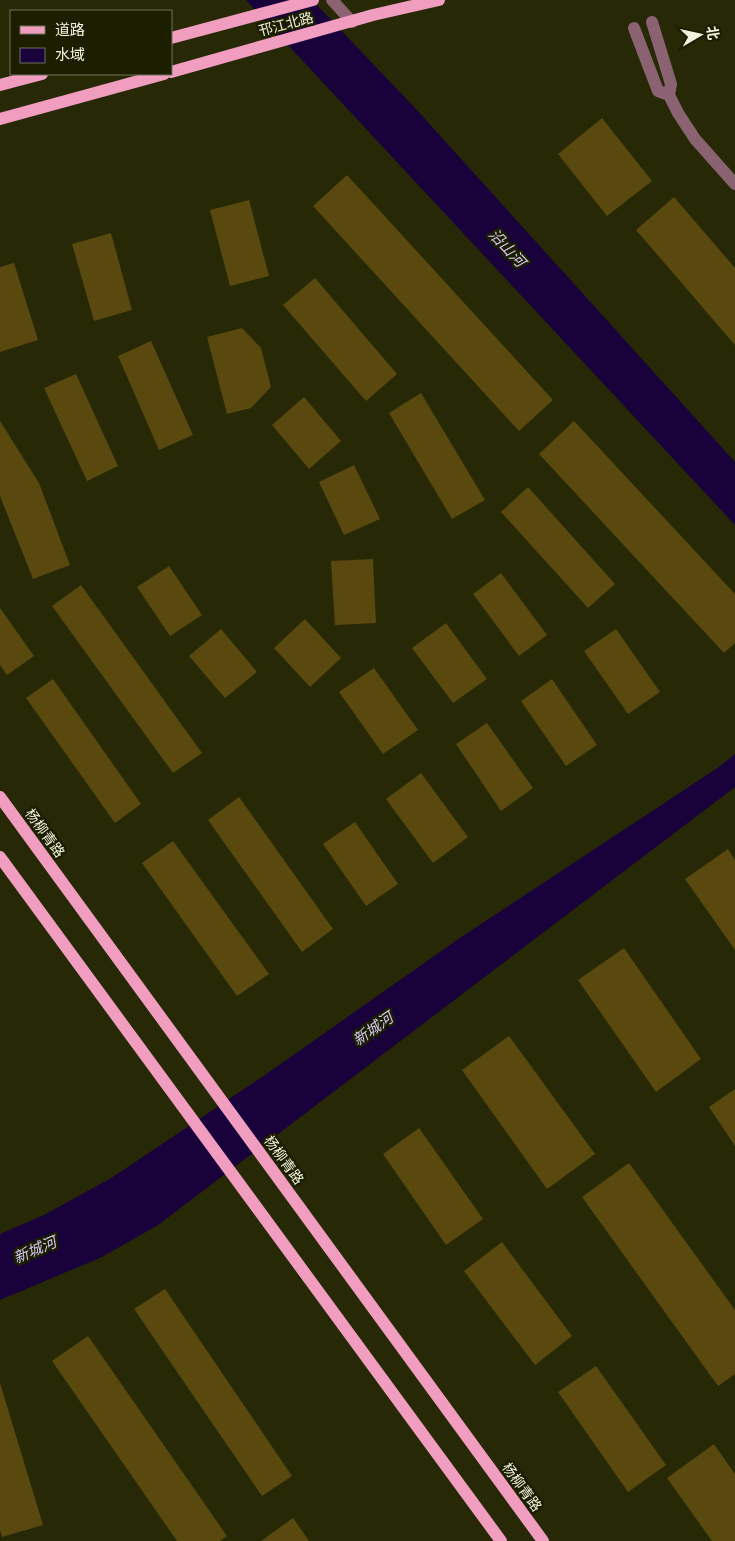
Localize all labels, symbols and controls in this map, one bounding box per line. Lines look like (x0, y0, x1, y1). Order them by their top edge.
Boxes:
street label: 邗江北路 (257, 8, 315, 39)
legend (10, 10, 172, 75)
north arrow (675, 10, 725, 60)
text: 道路 (55, 20, 85, 38)
text: 北 (704, 25, 723, 41)
text: 水域 (55, 45, 85, 63)
water label: 沿山河 (486, 225, 532, 272)
street label: 杨柳青路 (22, 805, 69, 860)
water label: 新城河 (349, 1006, 398, 1048)
street label: 杨柳青路 (261, 1132, 308, 1187)
water label: 新城河 (10, 1231, 62, 1266)
street label: 杨柳青路 (499, 1459, 546, 1514)

